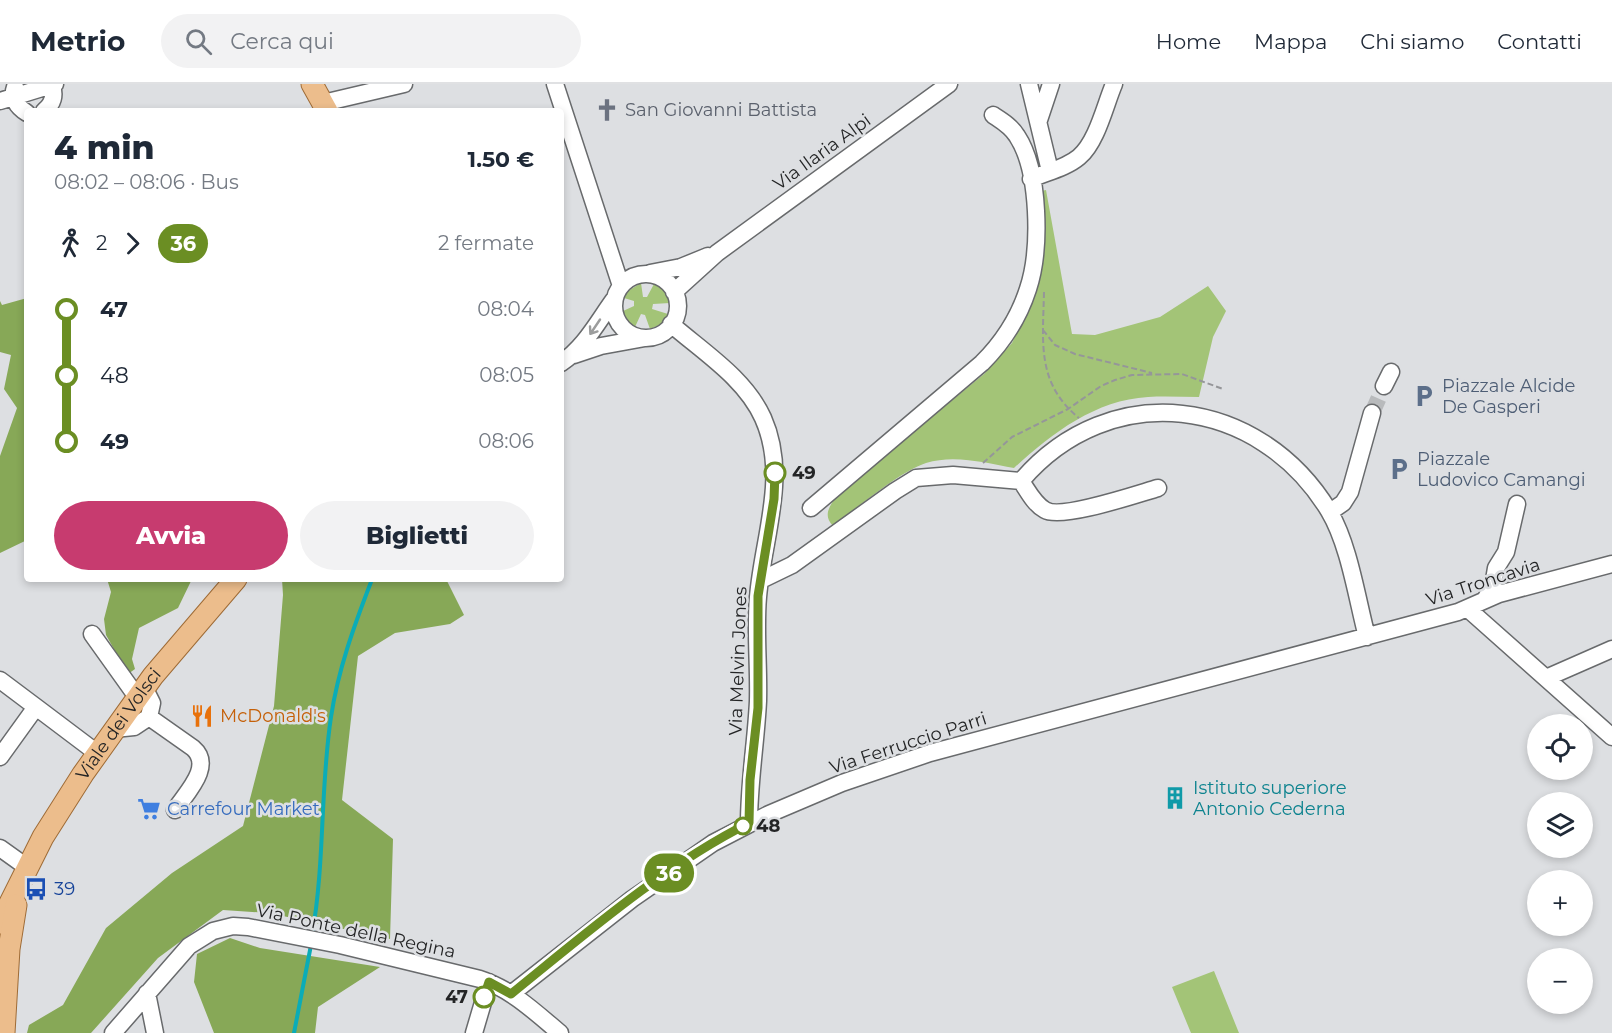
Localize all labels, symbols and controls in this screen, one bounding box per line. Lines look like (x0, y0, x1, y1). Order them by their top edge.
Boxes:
search box (161, 14, 581, 68)
text: Metrio (30, 24, 125, 58)
icon: search (182, 25, 215, 58)
text: Cerca qui (230, 28, 334, 55)
text: Home (1156, 29, 1221, 54)
text: Mappa (1254, 29, 1327, 54)
text: Chi siamo (1360, 29, 1464, 54)
text: Contatti (1497, 29, 1582, 54)
church icon: San Giovanni Battista (594, 97, 620, 123)
place label: San Giovanni Battista (625, 99, 817, 121)
street label: Via Ilaria Alpi (769, 109, 875, 195)
text: 4 min (54, 127, 155, 167)
text: 1.50 € (468, 146, 534, 173)
text: 08:02 – 08:06 · Bus (54, 170, 239, 194)
icon: walk (54, 227, 87, 260)
icon: forward (116, 227, 149, 260)
text: 2 (96, 231, 107, 255)
text: 36 (170, 231, 196, 256)
text: 2 fermate (438, 231, 534, 255)
text: 47 (100, 296, 128, 323)
text: 08:04 (477, 297, 534, 321)
one-way arrow (589, 318, 601, 335)
text: 48 (100, 362, 129, 389)
text: 08:05 (479, 363, 534, 387)
place label: Piazzale Alcide De Gasperi (1442, 375, 1576, 418)
parking icon: Piazzale Alcide De Gasperi (1411, 383, 1437, 409)
text: 49 (100, 428, 129, 455)
text: 08:06 (478, 429, 534, 453)
place label: Piazzale Ludovico Camangi (1417, 448, 1586, 491)
parking icon: Piazzale Ludovico Camangi (1386, 456, 1412, 482)
marker: 49 (764, 462, 786, 484)
place label: 49 (792, 462, 816, 484)
button: Avvia (54, 501, 288, 570)
button: Biglietti (300, 501, 534, 570)
street label: Via Troncavia (1423, 553, 1543, 611)
street label: Via Melvin Jones (724, 586, 752, 736)
street label: Viale dei Volsci (71, 664, 166, 784)
restaurant icon: McDonald's (189, 703, 215, 729)
place label: McDonald's (220, 705, 326, 727)
street label: Via Ferruccio Parri (827, 707, 989, 779)
map controls (1527, 714, 1593, 1014)
button: locate (1527, 714, 1593, 780)
place label: Istituto superiore Antonio Cederna (1193, 777, 1347, 820)
building icon: Istituto superiore Antonio Cederna (1162, 785, 1188, 811)
button: layers (1527, 792, 1593, 858)
supermarket icon: Carrefour Market (136, 796, 162, 822)
place label: Carrefour Market (167, 798, 320, 820)
place label: 48 (756, 815, 781, 837)
marker: 48 (734, 817, 752, 835)
line badge: 36 (642, 854, 696, 892)
text: 36 (656, 861, 682, 886)
button: + (1527, 870, 1593, 936)
bus stop icon: 39 (23, 876, 49, 902)
place label: 39 (54, 878, 75, 900)
street label: Via Ponte della Regina (254, 899, 458, 963)
button: − (1527, 948, 1593, 1014)
place label: 47 (445, 986, 468, 1008)
marker: 47 (473, 986, 495, 1008)

